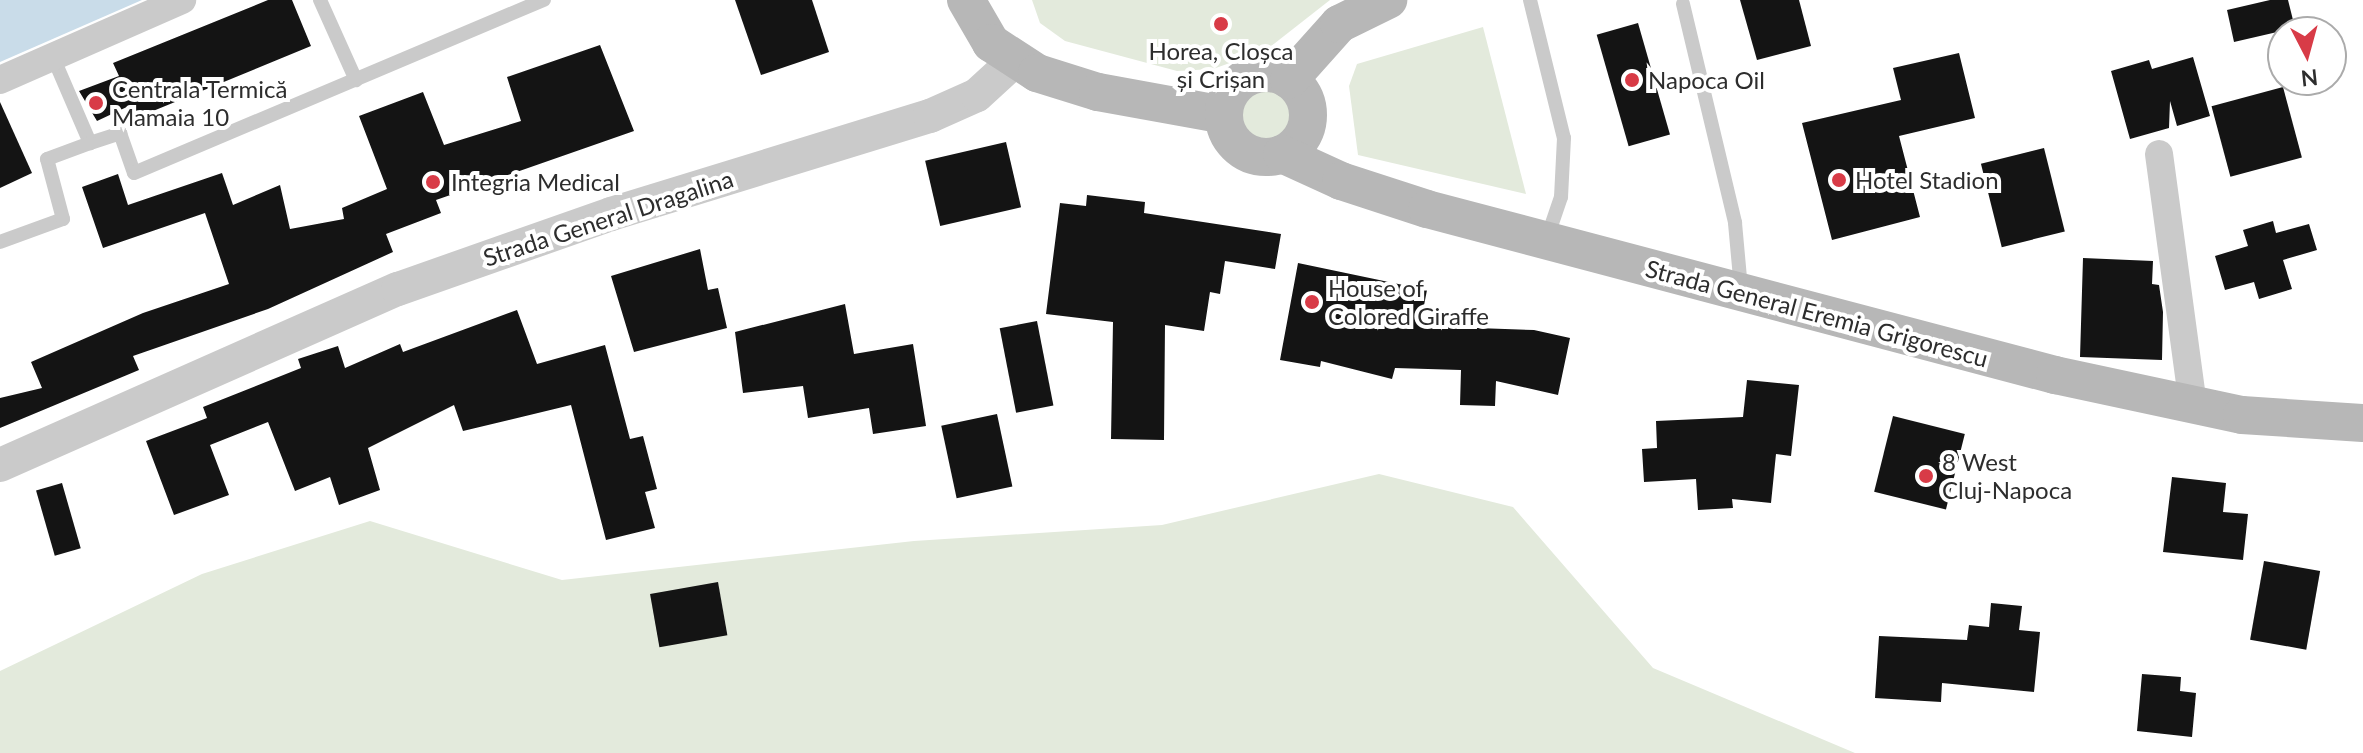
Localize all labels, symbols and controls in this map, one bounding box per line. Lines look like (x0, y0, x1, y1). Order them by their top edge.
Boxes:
marker: Horea, Cloșca și Crișan (1212, 15, 1230, 33)
north arrow (2267, 16, 2347, 96)
place label: Horea, Cloșca și Crișan (1148, 37, 1294, 93)
text: N (2300, 64, 2319, 93)
place label: Napoca Oil (1648, 66, 1765, 94)
marker: Napoca Oil (1623, 71, 1641, 89)
place label: Centrala Termică Mamaia 10 (112, 75, 288, 131)
marker: Centrala Termică Mamaia 10 (87, 94, 105, 112)
street label: Strada General Dragalina (479, 164, 737, 272)
place label: Hotel Stadion (1855, 166, 1999, 194)
place label: Integria Medical (451, 168, 620, 196)
marker: Integria Medical (422, 171, 444, 193)
marker: Hotel Stadion (1830, 171, 1848, 189)
street label: Strada General Eremia Grigorescu (1643, 253, 1991, 373)
place label: House of Colored Giraffe (1328, 274, 1489, 330)
marker: House of Colored Giraffe (1303, 293, 1321, 311)
place label: 8 West Cluj-Napoca (1942, 448, 2072, 504)
marker: 8 West Cluj-Napoca (1917, 467, 1935, 485)

